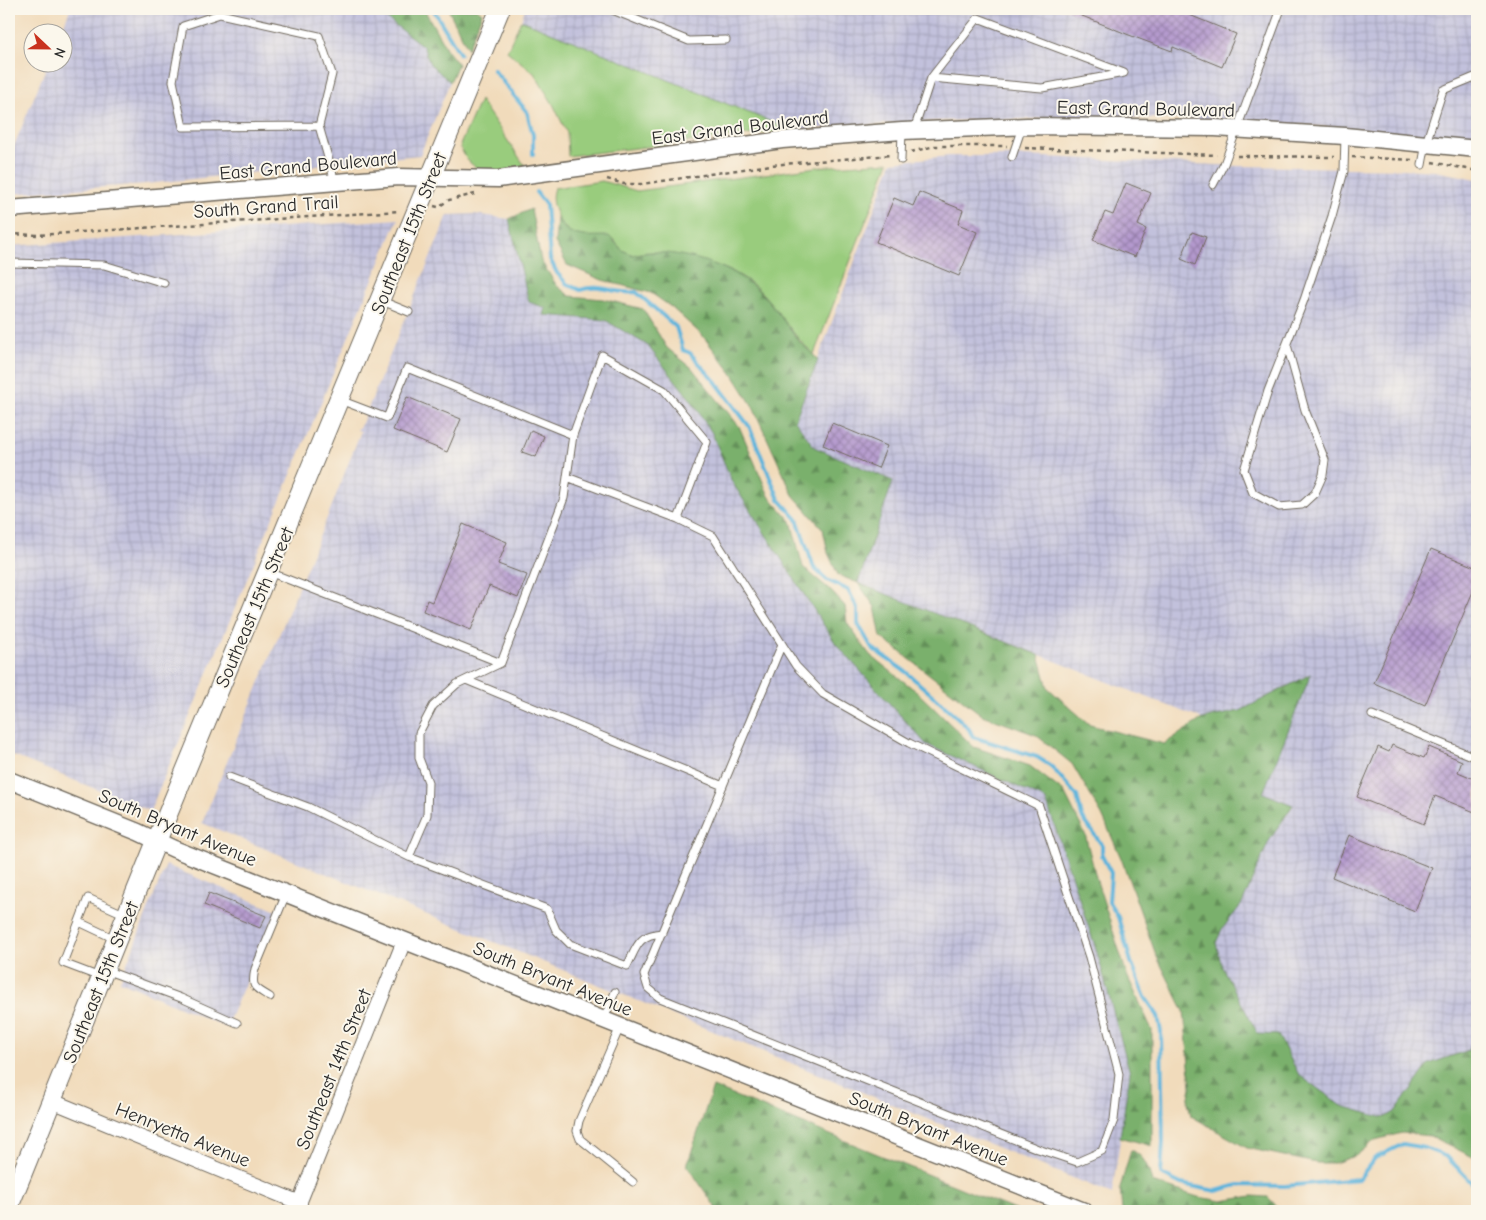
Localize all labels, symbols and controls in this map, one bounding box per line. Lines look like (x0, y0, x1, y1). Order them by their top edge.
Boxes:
north arrow (22, 22, 72, 72)
text: N (50, 45, 69, 60)
street label: East Grand Boulevard (1057, 96, 1235, 122)
street label: East Grand Boulevard (650, 106, 830, 150)
street label: East Grand Boulevard (218, 147, 398, 185)
street label: Southeast 15th Street (366, 149, 452, 317)
street label: South Grand Trail (193, 191, 339, 223)
street label: Southeast 15th Street (211, 523, 299, 691)
street label: South Bryant Avenue (95, 785, 260, 871)
street label: Southeast 15th Street (58, 898, 144, 1066)
street label: South Bryant Avenue (470, 937, 635, 1021)
street label: Southeast 14th Street (292, 985, 376, 1153)
street label: South Bryant Avenue (846, 1087, 1011, 1171)
street label: Henryetta Avenue (112, 1098, 253, 1172)

